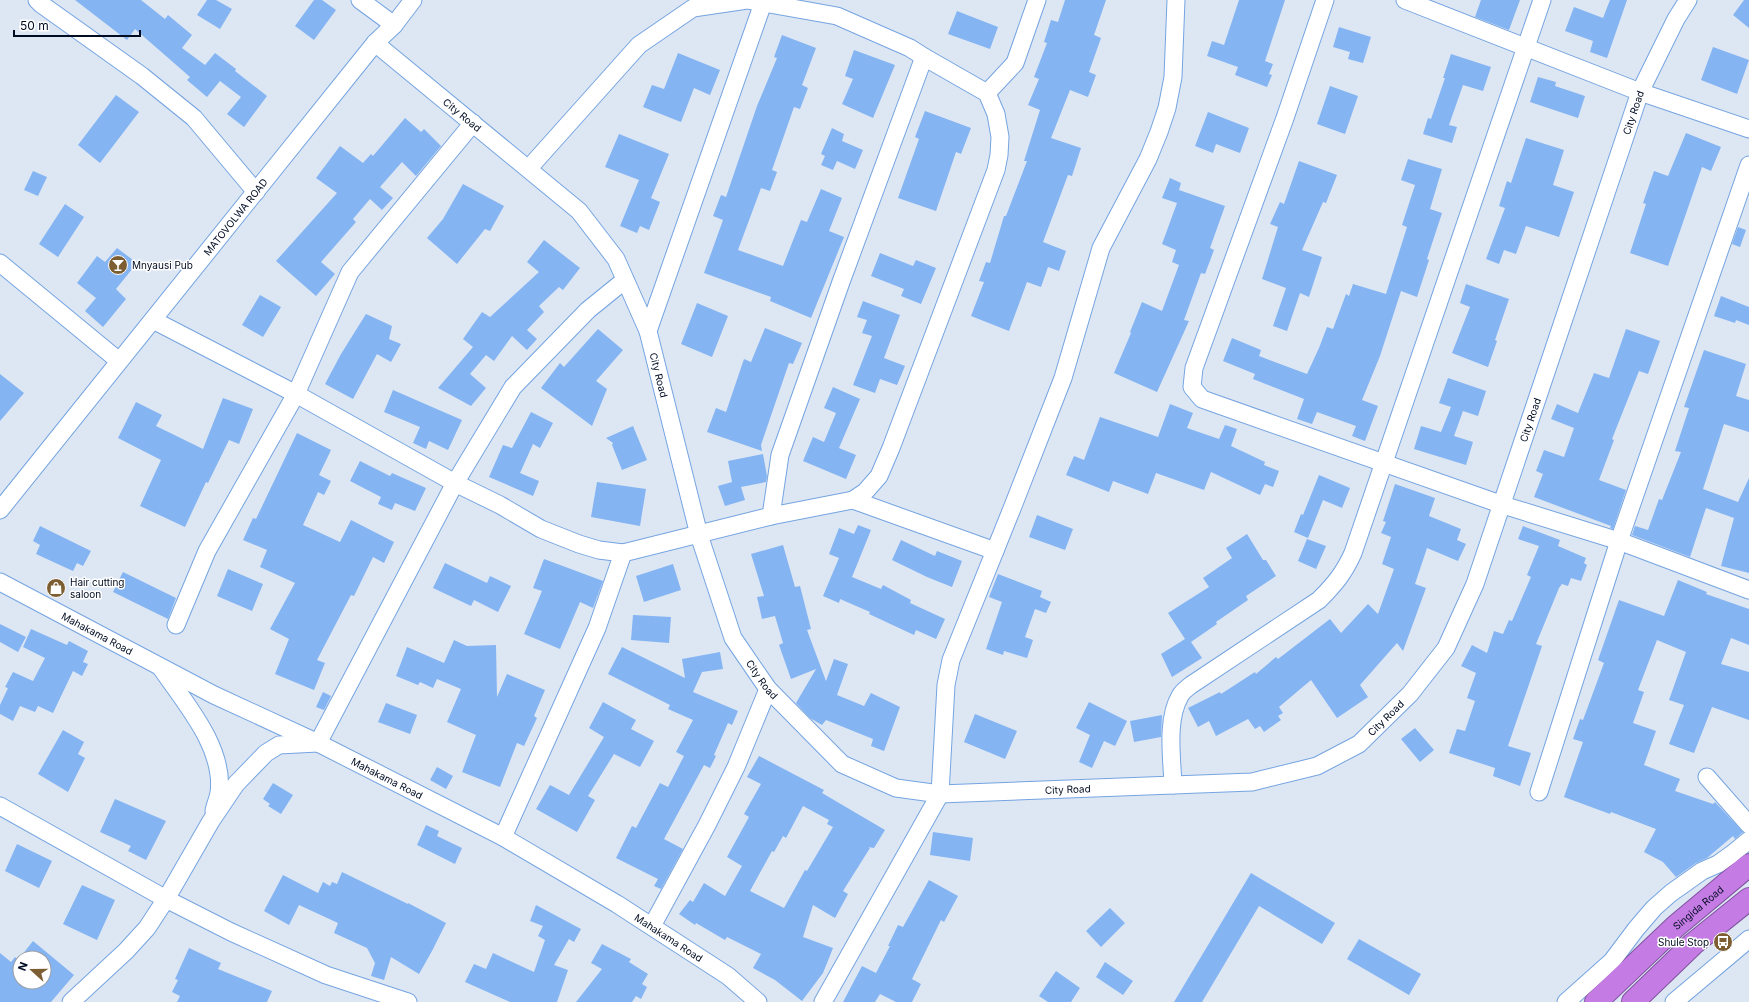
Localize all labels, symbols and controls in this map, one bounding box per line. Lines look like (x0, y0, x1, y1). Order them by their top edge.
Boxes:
scale bar (14, 12, 140, 38)
text: 50 m (20, 18, 49, 33)
street label: City Road (1620, 89, 1646, 136)
street label: City Road (441, 96, 484, 134)
street label: MATOVOLWA ROAD (201, 176, 270, 258)
bar icon: Mnyausi Pub (107, 254, 129, 276)
place label: Mnyausi Pub (132, 259, 193, 271)
street label: City Road (648, 351, 670, 399)
street label: City Road (1517, 396, 1543, 443)
place label: Hair cutting saloon (70, 576, 124, 600)
shop icon: Hair cutting saloon (45, 577, 67, 599)
street label: Mahakama Road (60, 610, 135, 657)
street label: City Road (744, 657, 780, 701)
street label: City Road (1365, 698, 1406, 738)
street label: Mahakama Road (349, 755, 425, 801)
street label: City Road (1045, 782, 1091, 796)
street label: Singida Road (1670, 883, 1726, 932)
street label: Mahakama Road (633, 911, 705, 964)
bus stop icon: Shule Stop (1712, 931, 1734, 953)
place label: Shule Stop (1658, 936, 1709, 948)
north arrow (12, 950, 52, 990)
text: N (15, 960, 31, 973)

